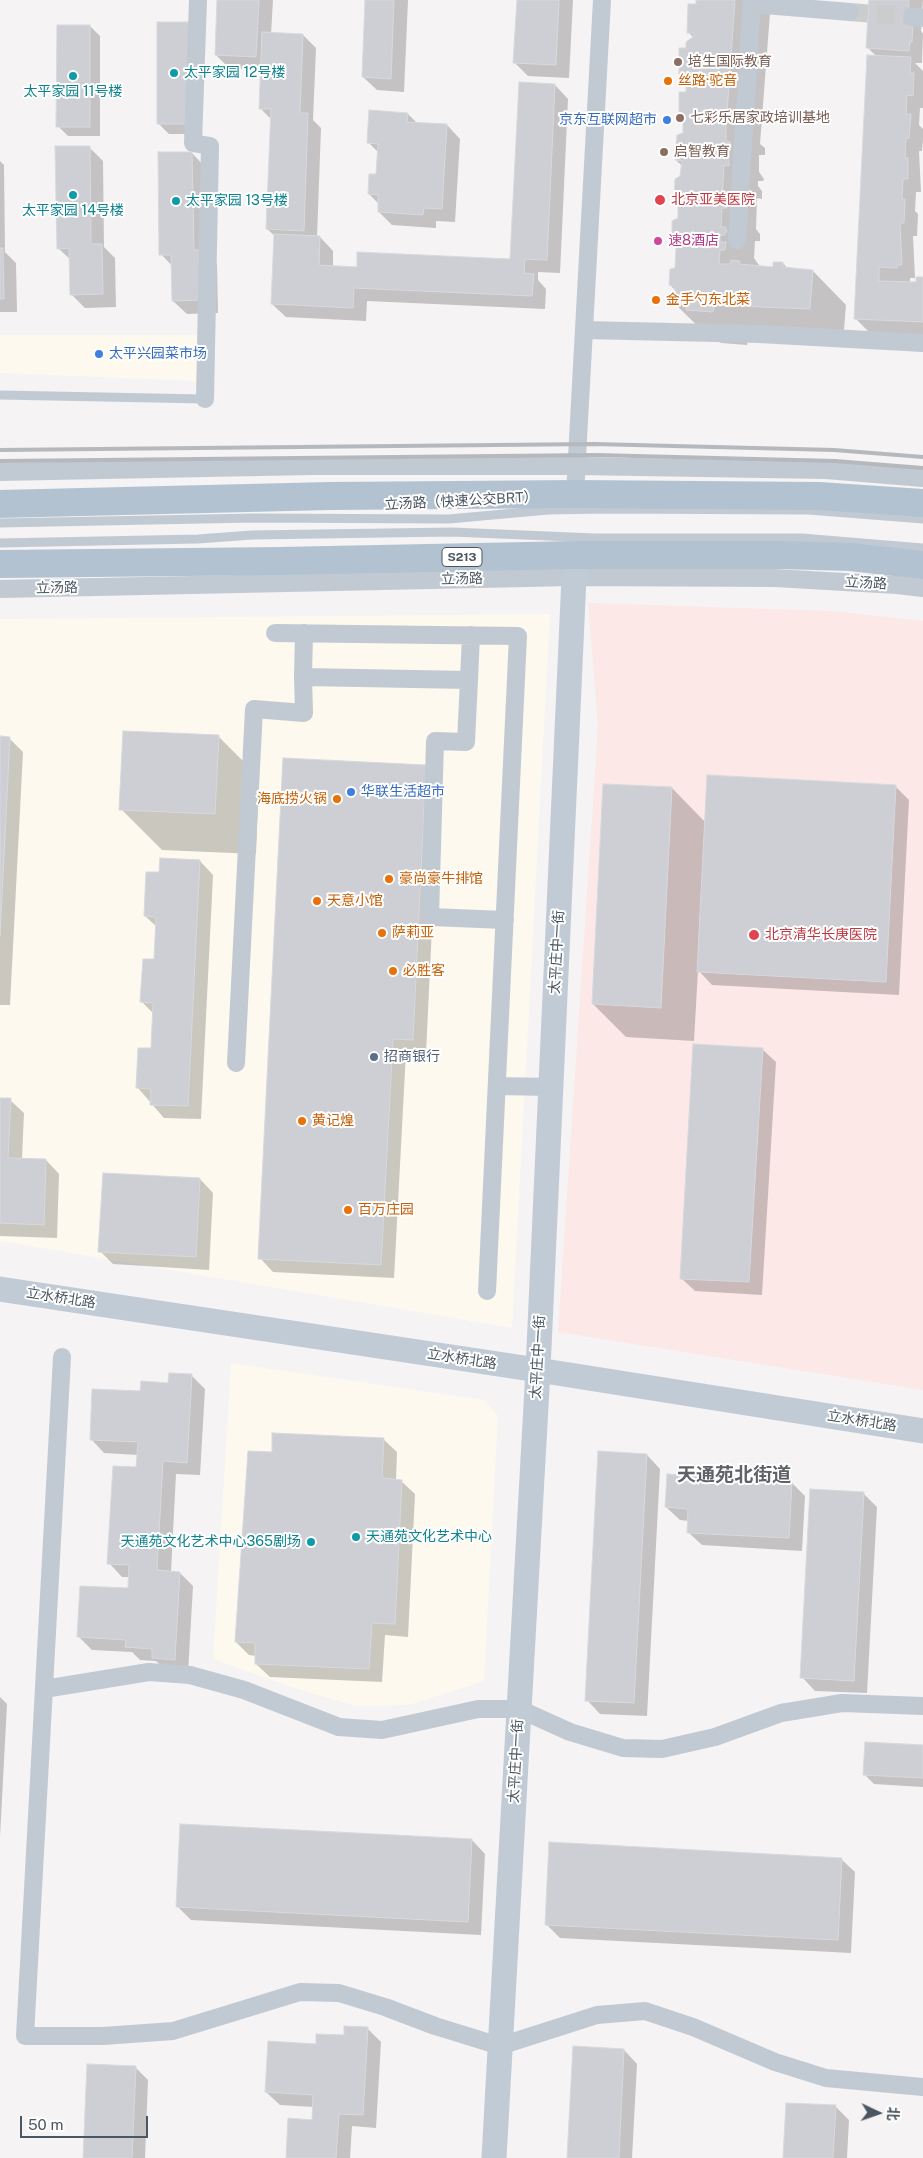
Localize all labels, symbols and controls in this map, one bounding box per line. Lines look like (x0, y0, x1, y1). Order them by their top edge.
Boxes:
place label: 培生国际教育 (688, 54, 772, 70)
marker: 培生国际教育 (672, 56, 684, 68)
place label: 太平家园 12号楼 (184, 65, 285, 81)
marker: 太平家园 12号楼 (168, 67, 180, 79)
marker: 太平家园 11号楼 (67, 70, 79, 82)
place label: 丝路·驼音 (678, 73, 737, 89)
marker: 丝路·驼音 (662, 75, 674, 87)
place label: 太平家园 11号楼 (24, 84, 122, 100)
place label: 七彩乐居家政培训基地 (690, 110, 830, 126)
place label: 京东互联网超市 (559, 112, 657, 128)
marker: 七彩乐居家政培训基地 (674, 112, 686, 124)
marker: 京东互联网超市 (661, 114, 673, 126)
place label: 启智教育 (674, 144, 730, 160)
marker: 启智教育 (658, 146, 670, 158)
marker: 太平家园 14号楼 (67, 189, 79, 201)
place label: 北京亚美医院 (671, 192, 755, 208)
place label: 太平家园 13号楼 (186, 193, 288, 209)
marker: 北京亚美医院 (653, 193, 667, 207)
marker: 太平家园 13号楼 (170, 195, 182, 207)
place label: 太平家园 14号楼 (22, 203, 124, 219)
place label: 速8酒店 (668, 233, 719, 249)
marker: 速8酒店 (652, 235, 664, 247)
place label: 金手勺东北菜 (666, 292, 750, 308)
marker: 金手勺东北菜 (650, 294, 662, 306)
place label: 太平兴园菜市场 (109, 346, 207, 362)
marker: 太平兴园菜市场 (93, 348, 105, 360)
street label: 立汤路（快速公交BRT） (384, 489, 538, 513)
road number: S213 (442, 548, 482, 566)
street label: 立汤路 (441, 570, 483, 588)
street label: 立汤路 (845, 574, 887, 592)
street label: 立汤路 (36, 579, 78, 597)
place label: 华联生活超市 (361, 784, 445, 800)
marker: 华联生活超市 (345, 786, 357, 798)
place label: 海底捞火锅 (257, 791, 327, 807)
marker: 海底捞火锅 (331, 793, 343, 805)
place label: 豪尚豪牛排馆 (399, 871, 483, 887)
marker: 豪尚豪牛排馆 (383, 873, 395, 885)
place label: 天意小馆 (327, 893, 383, 909)
marker: 天意小馆 (311, 895, 323, 907)
street label: 太平庄中一街 (546, 910, 568, 994)
place label: 萨莉亚 (392, 925, 434, 941)
marker: 萨莉亚 (376, 927, 388, 939)
place label: 北京清华长庚医院 (765, 927, 877, 943)
marker: 北京清华长庚医院 (747, 928, 761, 942)
place label: 必胜客 (403, 963, 445, 979)
marker: 必胜客 (387, 965, 399, 977)
place label: 招商银行 (384, 1049, 440, 1065)
marker: 招商银行 (368, 1051, 380, 1063)
place label: 黄记煌 (312, 1113, 354, 1129)
marker: 黄记煌 (296, 1115, 308, 1127)
place label: 百万庄园 (358, 1202, 414, 1218)
marker: 百万庄园 (342, 1204, 354, 1216)
street label: 立水桥北路 (25, 1284, 97, 1312)
street label: 太平庄中一街 (527, 1315, 549, 1399)
street label: 立水桥北路 (426, 1345, 498, 1373)
street label: 立水桥北路 (826, 1407, 898, 1435)
district label: 天通苑北街道 (677, 1464, 791, 1486)
place label: 天通苑文化艺术中心 (366, 1529, 492, 1545)
marker: 天通苑文化艺术中心 (350, 1531, 362, 1543)
place label: 天通苑文化艺术中心365剧场 (121, 1534, 301, 1550)
marker: 天通苑文化艺术中心365剧场 (305, 1536, 317, 1548)
street label: 太平庄中一街 (505, 1719, 527, 1803)
north arrow (853, 2088, 903, 2138)
scale bar (22, 2106, 150, 2138)
text: 北 (885, 2106, 901, 2121)
text: 50 m (28, 2116, 63, 2133)

